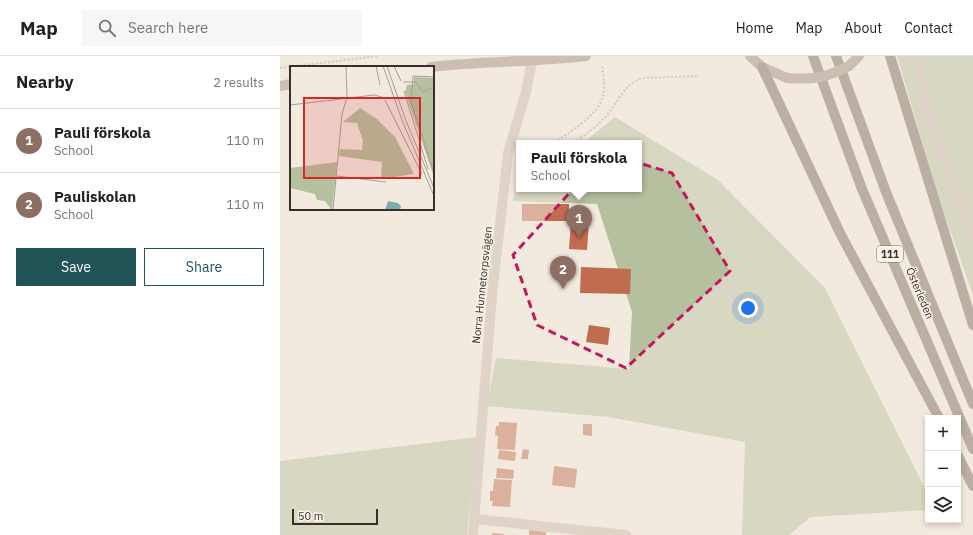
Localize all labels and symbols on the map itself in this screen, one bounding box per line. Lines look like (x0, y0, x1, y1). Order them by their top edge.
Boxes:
inset map (290, 66, 434, 210)
pin: 1 (566, 205, 592, 238)
street label: Norra Hunnetorpsvägen (469, 226, 495, 344)
road number: 111 (877, 246, 903, 262)
pin: 2 (550, 256, 576, 289)
street label: Österleden (903, 265, 937, 321)
your location (738, 298, 758, 318)
scale bar (292, 507, 378, 526)

